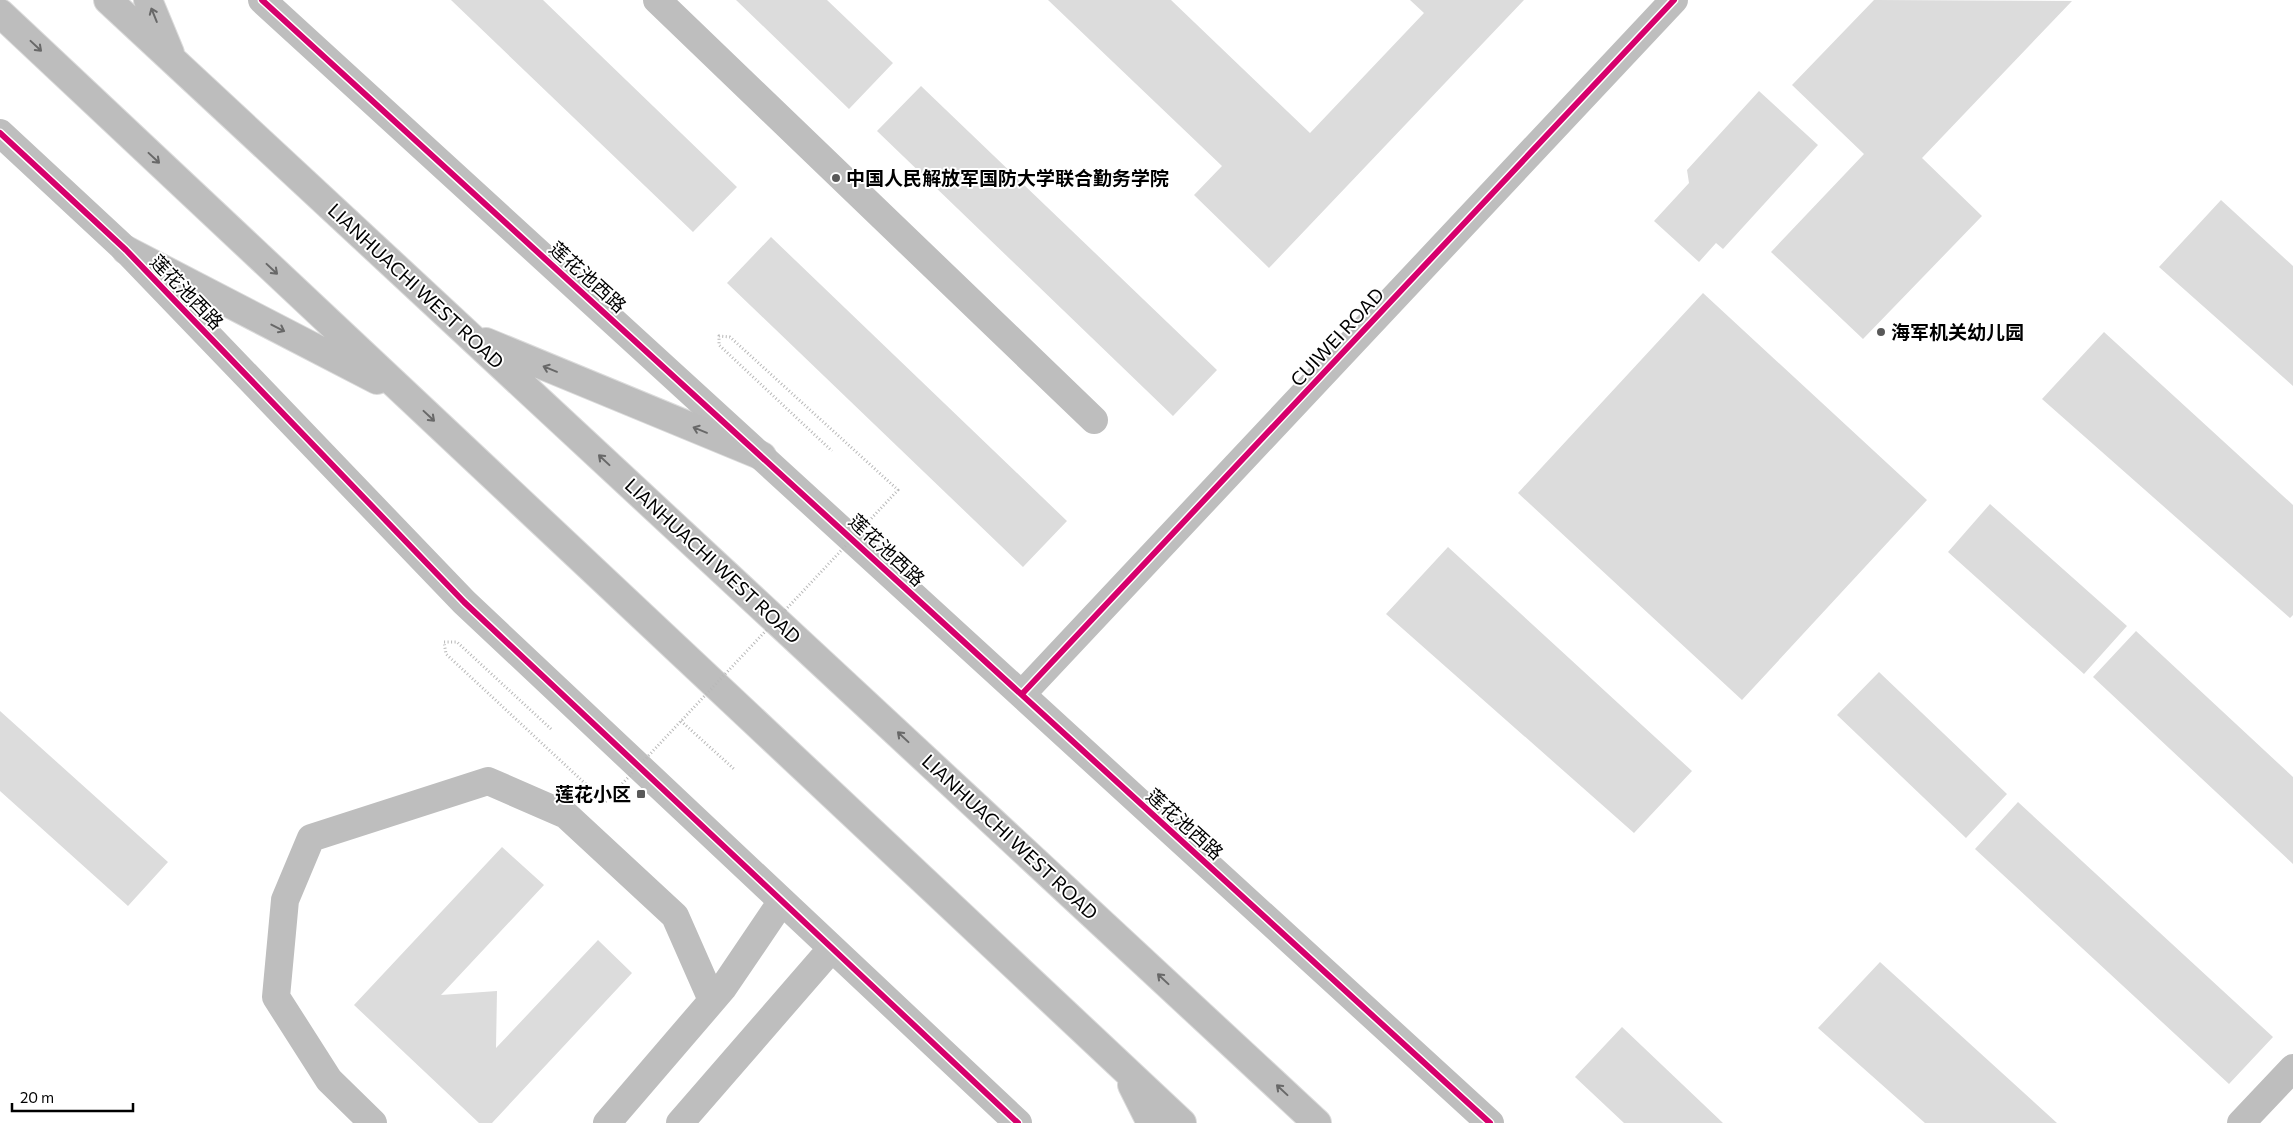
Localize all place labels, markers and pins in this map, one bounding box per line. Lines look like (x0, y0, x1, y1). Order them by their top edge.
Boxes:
place label: 中国人民解放军国防大学联合勤务学院 (846, 166, 1169, 189)
marker: 中国人民解放军国防大学联合勤务学院 (830, 172, 842, 184)
place label: 海军机关幼儿园 (1891, 320, 2024, 343)
marker: 海军机关幼儿园 (1875, 326, 1887, 338)
place label: 莲花小区 (555, 782, 631, 805)
marker: 莲花小区 (635, 788, 647, 800)

